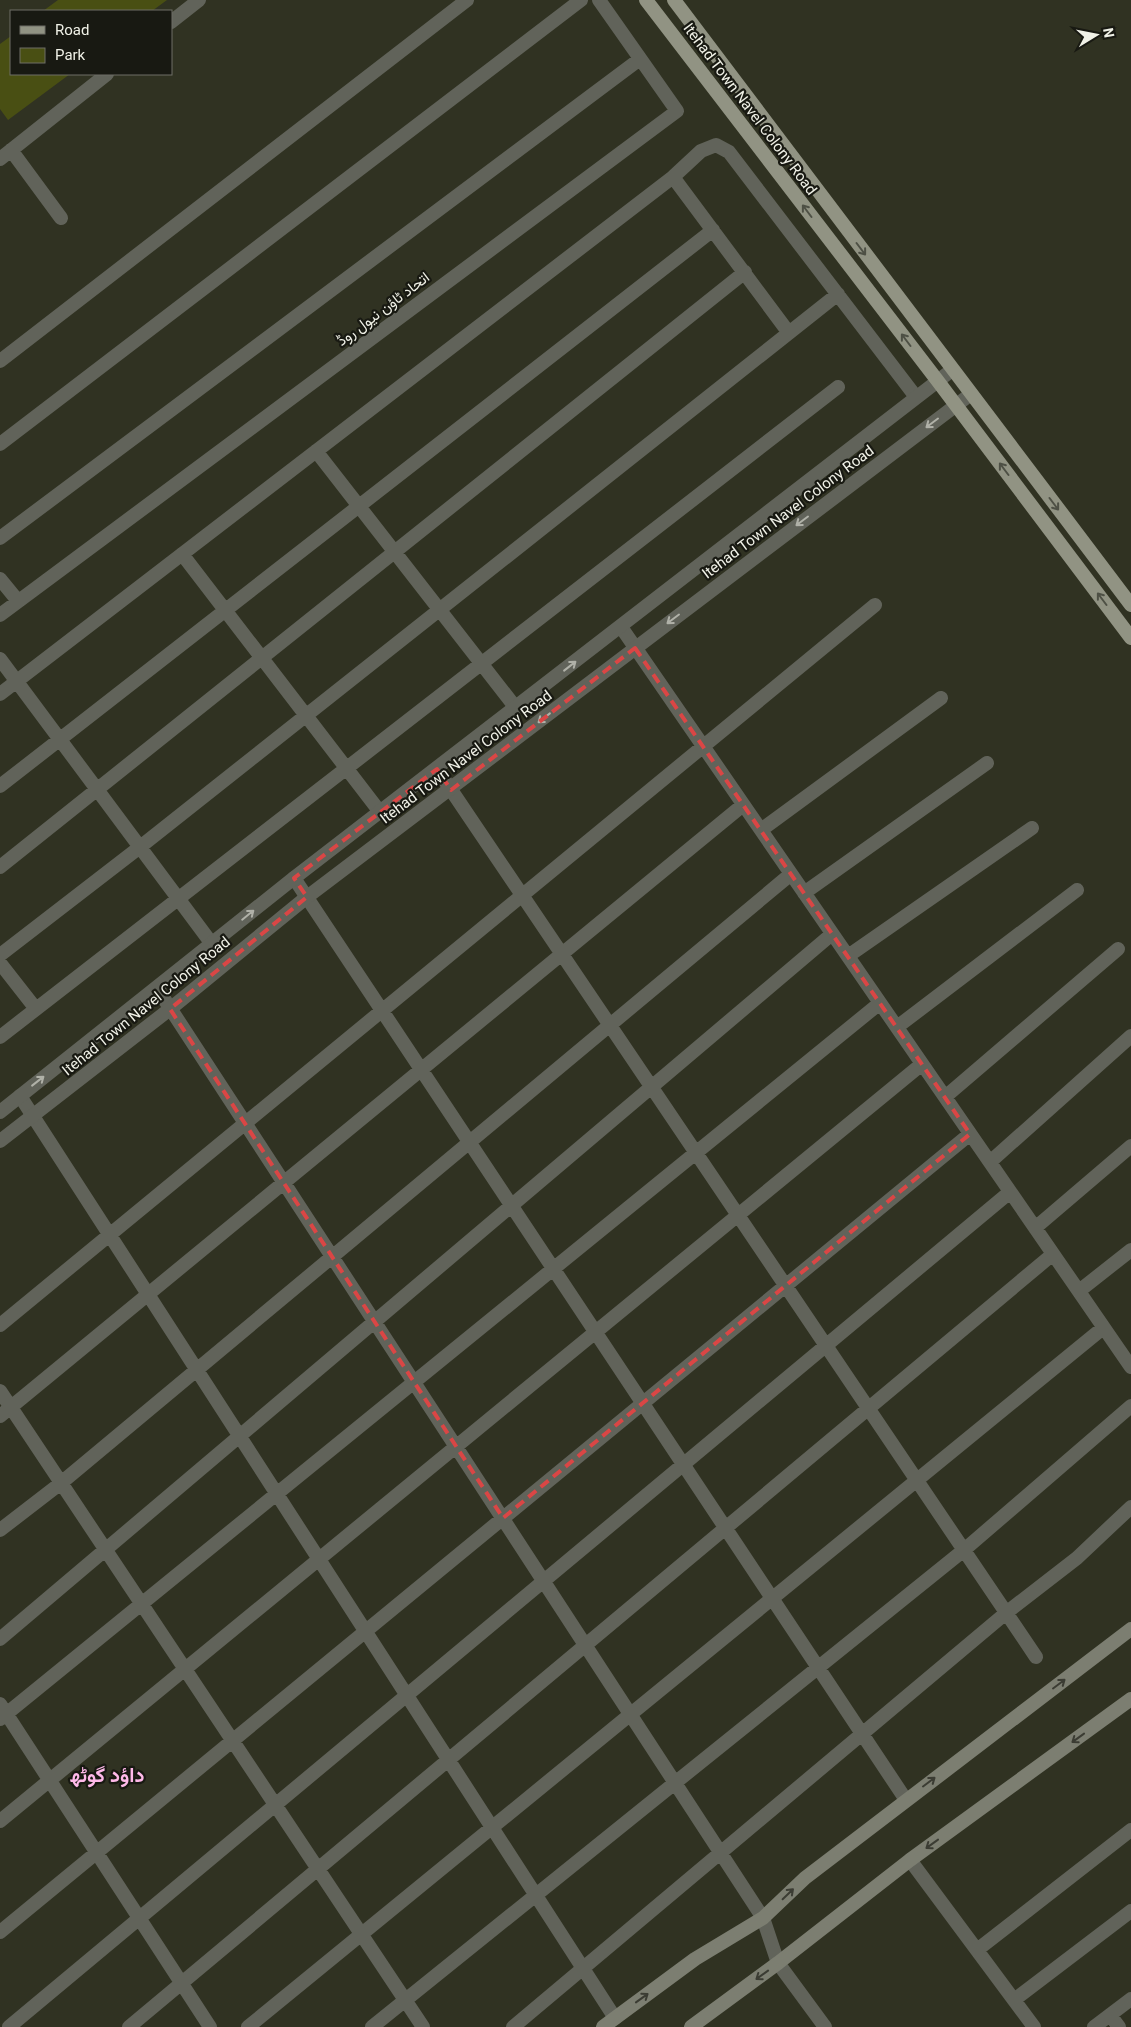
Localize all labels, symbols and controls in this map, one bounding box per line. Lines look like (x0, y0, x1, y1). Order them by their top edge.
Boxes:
legend (10, 10, 172, 75)
north arrow (1071, 10, 1121, 60)
street label: Itehad Town Navel Colony Road (679, 19, 821, 199)
text: Road (55, 21, 89, 39)
text: N (1100, 26, 1118, 39)
text: Park (55, 46, 86, 64)
one-way arrow (802, 205, 813, 218)
one-way arrow (856, 242, 866, 256)
street label: اتحاد ٹاؤن نیول روڈ (333, 268, 433, 350)
one-way arrow (901, 333, 911, 347)
one-way arrow (926, 417, 939, 428)
street label: Itehad Town Navel Colony Road (698, 441, 878, 583)
one-way arrow (999, 462, 1009, 476)
one-way arrow (1049, 497, 1059, 511)
one-way arrow (795, 516, 809, 526)
one-way arrow (1096, 593, 1107, 606)
one-way arrow (667, 614, 680, 625)
one-way arrow (563, 660, 576, 671)
street label: Itehad Town Navel Colony Road (376, 686, 556, 828)
one-way arrow (538, 713, 551, 724)
one-way arrow (241, 910, 254, 921)
street label: Itehad Town Navel Colony Road (59, 933, 233, 1079)
one-way arrow (31, 1076, 44, 1087)
one-way arrow (1052, 1678, 1065, 1689)
one-way arrow (1071, 1733, 1085, 1743)
district label: داؤد گوٹھ (69, 1763, 145, 1788)
one-way arrow (922, 1777, 936, 1787)
one-way arrow (925, 1839, 939, 1849)
one-way arrow (782, 1888, 795, 1900)
one-way arrow (756, 1970, 769, 1981)
one-way arrow (635, 1993, 649, 2003)

